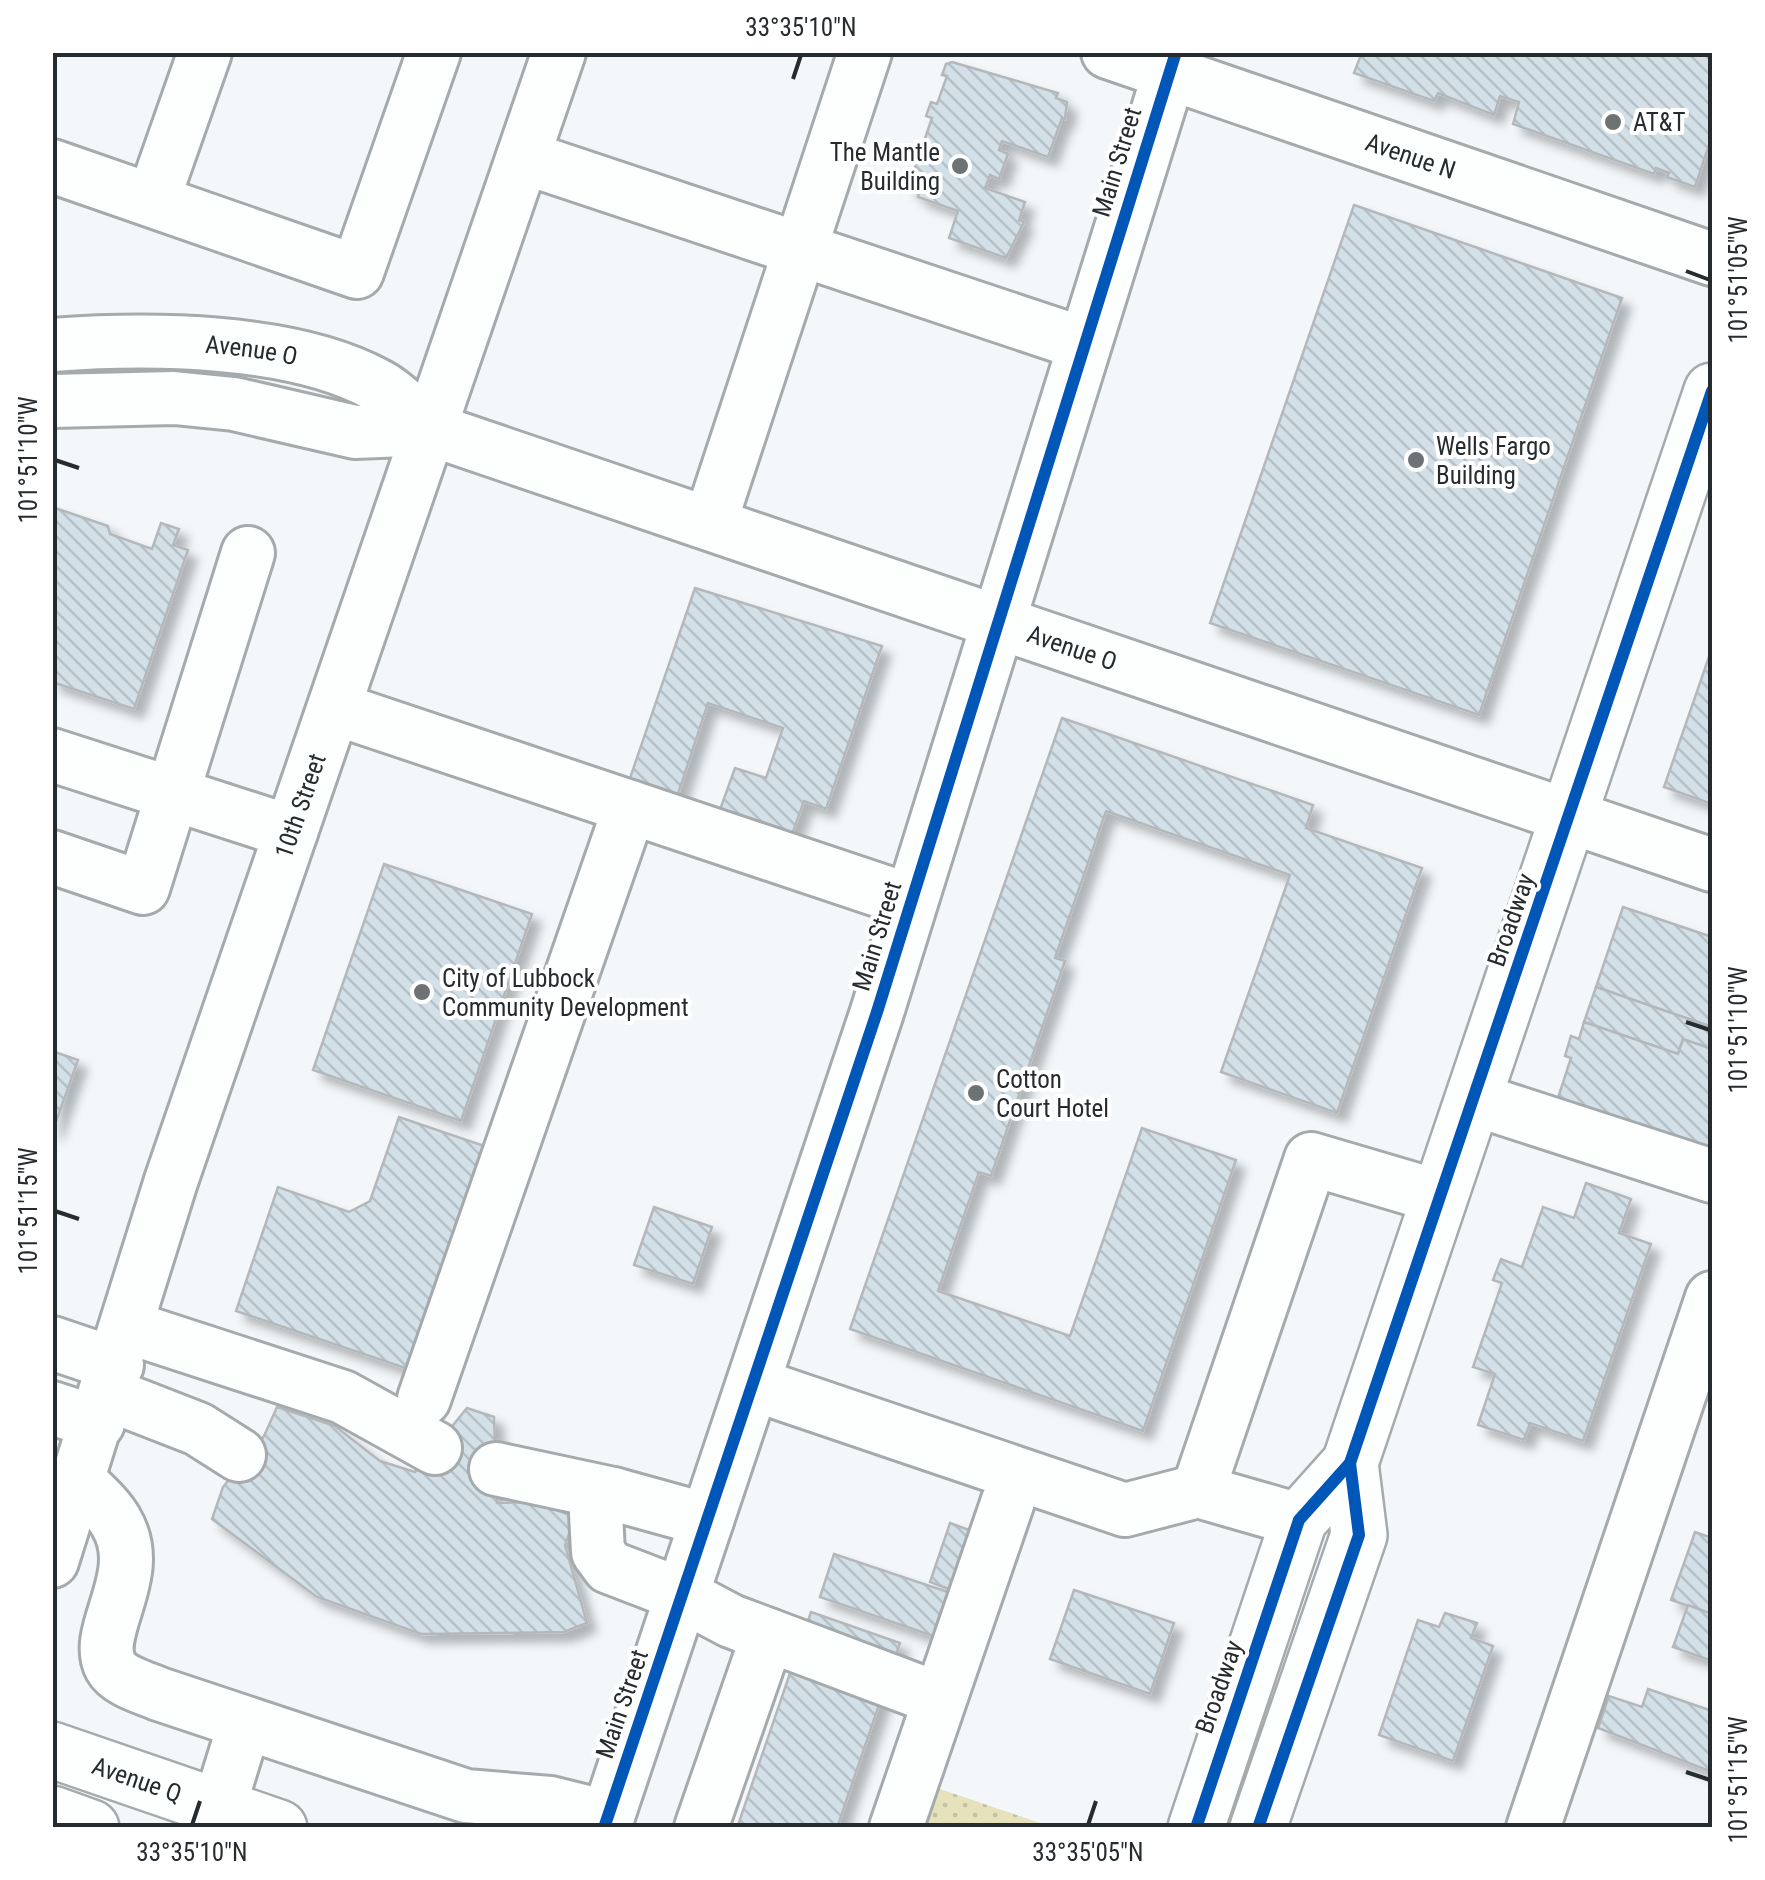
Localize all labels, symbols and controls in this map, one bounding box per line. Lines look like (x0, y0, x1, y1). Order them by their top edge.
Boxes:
text: 33°35'10"N (745, 13, 857, 42)
street label: Main Street (1087, 104, 1147, 220)
place label: AT&T (1633, 108, 1685, 137)
marker: AT&T (1602, 111, 1624, 133)
street label: Avenue N (1362, 127, 1460, 185)
place label: The Mantle Building (830, 138, 940, 196)
marker: The Mantle Building (949, 155, 971, 177)
text: 101°51'05"W (1724, 216, 1753, 344)
street label: Avenue O (204, 329, 300, 371)
text: 101°51'10"W (14, 396, 43, 524)
place label: Wells Fargo Building (1436, 432, 1551, 490)
marker: Wells Fargo Building (1405, 449, 1427, 471)
street label: Avenue O (1024, 619, 1121, 676)
street label: 10th Street (269, 750, 331, 862)
street label: Broadway (1482, 870, 1540, 970)
street label: Main Street (847, 878, 907, 994)
place label: City of Lubbock Community Development (442, 964, 689, 1022)
text: 101°51'10"W (1724, 966, 1753, 1094)
marker: City of Lubbock Community Development (411, 981, 433, 1003)
place label: Cotton Court Hotel (996, 1065, 1109, 1123)
marker: Cotton Court Hotel (965, 1082, 987, 1104)
text: 101°51'15"W (14, 1147, 43, 1275)
street label: Broadway (1190, 1637, 1248, 1737)
street label: Main Street (590, 1646, 654, 1762)
text: 101°51'15"W (1724, 1716, 1753, 1844)
street label: Avenue Q (89, 1750, 186, 1808)
text: 33°35'10"N (136, 1838, 248, 1867)
text: 33°35'05"N (1032, 1838, 1144, 1867)

